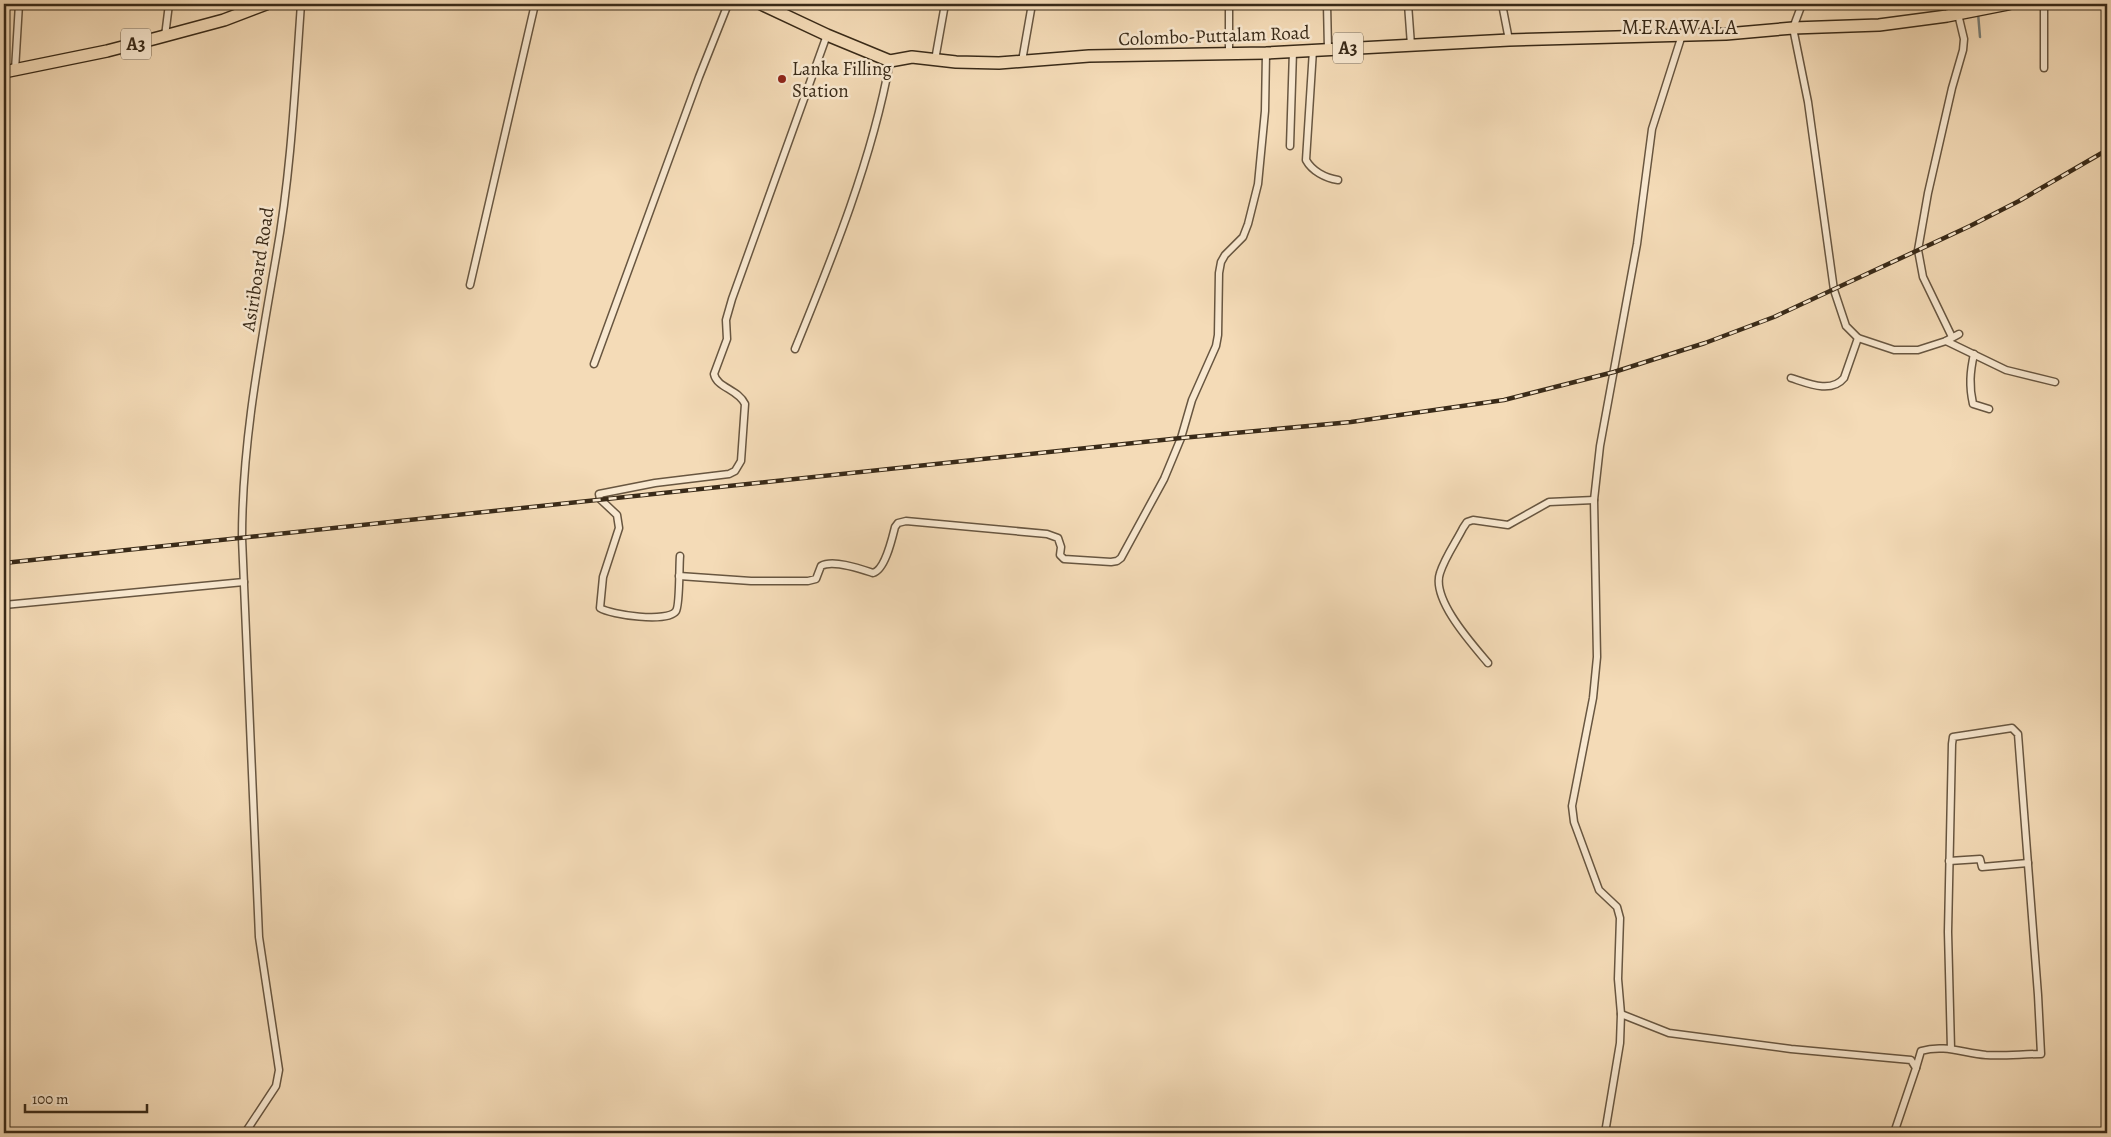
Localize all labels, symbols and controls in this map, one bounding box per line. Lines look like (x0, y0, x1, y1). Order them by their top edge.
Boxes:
district label: MERAWALA (1622, 13, 1738, 41)
street label: Colombo-Puttalam Road (1118, 20, 1311, 52)
road number: A3 (121, 29, 151, 60)
road number: A3 (1333, 32, 1363, 64)
place label: Lanka Filling Station (792, 56, 892, 104)
marker: Lanka Filling Station (776, 73, 788, 85)
street label: Asiriboard Road (235, 204, 281, 334)
scale bar (25, 1082, 148, 1114)
text: 100 m (32, 1089, 69, 1109)

